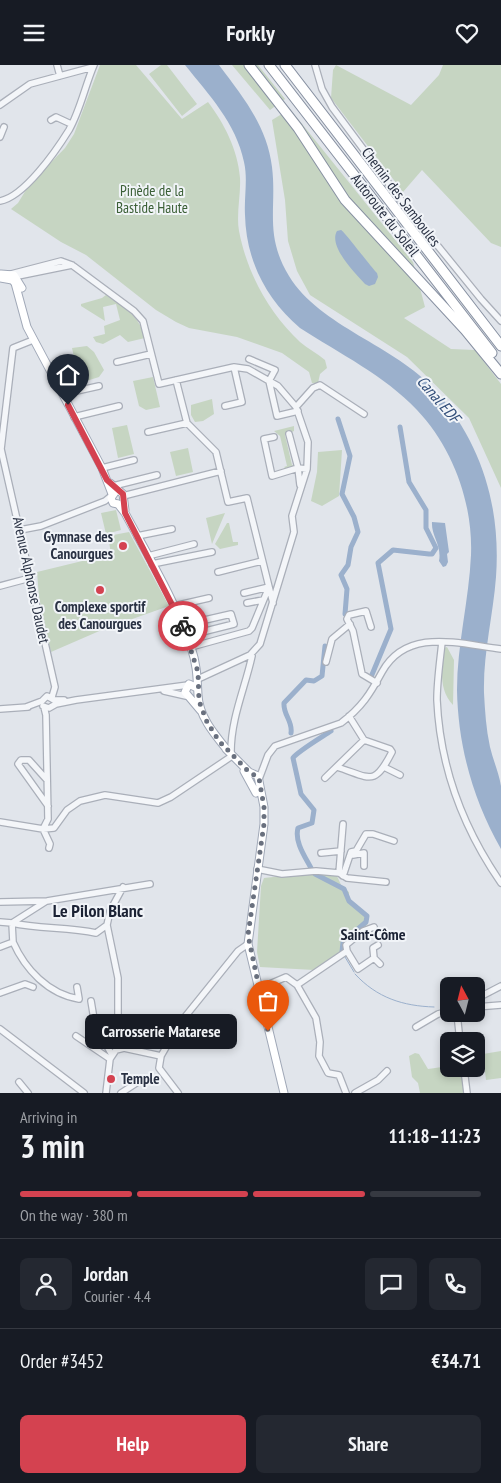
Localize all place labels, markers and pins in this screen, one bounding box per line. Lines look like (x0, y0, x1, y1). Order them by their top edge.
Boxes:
pin (47, 354, 89, 405)
place label: Gymnase des Canourgues (44, 527, 113, 563)
marker: Gymnase des Canourgues (117, 540, 129, 552)
marker: Complexe sportif des Canourgues (94, 584, 106, 596)
place label: Complexe sportif des Canourgues (55, 597, 146, 633)
pin (247, 980, 289, 1031)
callout: Carrosserie Matarese (86, 1013, 238, 1049)
place label: Temple (121, 1069, 160, 1088)
marker: Temple (105, 1073, 117, 1085)

